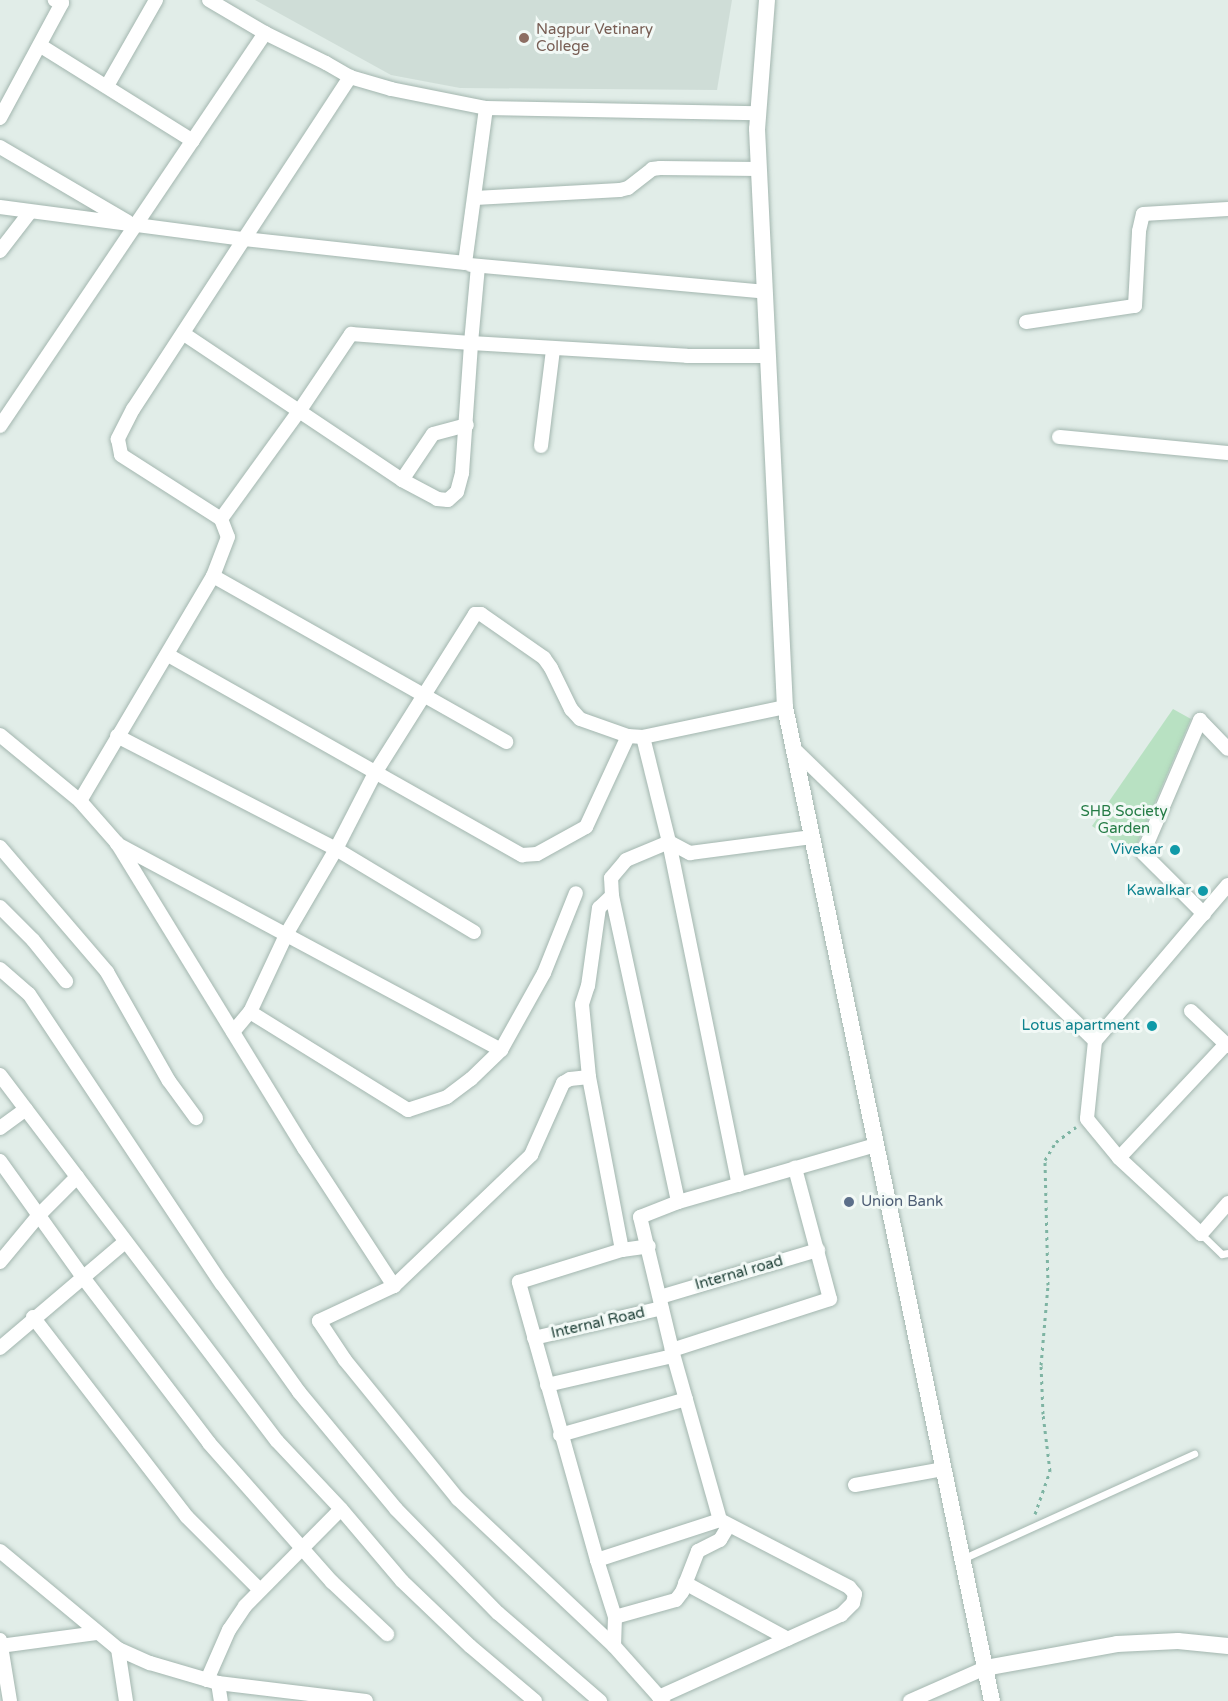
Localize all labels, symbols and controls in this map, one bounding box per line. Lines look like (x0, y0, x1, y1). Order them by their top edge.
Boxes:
place label: Nagpur Vetinary College (536, 20, 653, 55)
marker: Nagpur Vetinary College (517, 31, 531, 45)
park label: SHB Society Garden (1080, 802, 1168, 837)
place label: Vivekar (1110, 841, 1163, 859)
marker: Vivekar (1168, 843, 1182, 857)
place label: Kawalkar (1127, 882, 1191, 900)
marker: Kawalkar (1196, 884, 1210, 898)
place label: Lotus apartment (1022, 1017, 1140, 1035)
marker: Lotus apartment (1145, 1019, 1159, 1033)
place label: Union Bank (861, 1193, 943, 1211)
marker: Union Bank (842, 1195, 856, 1209)
street label: Internal road (693, 1252, 785, 1294)
street label: Internal Road (549, 1303, 647, 1343)

